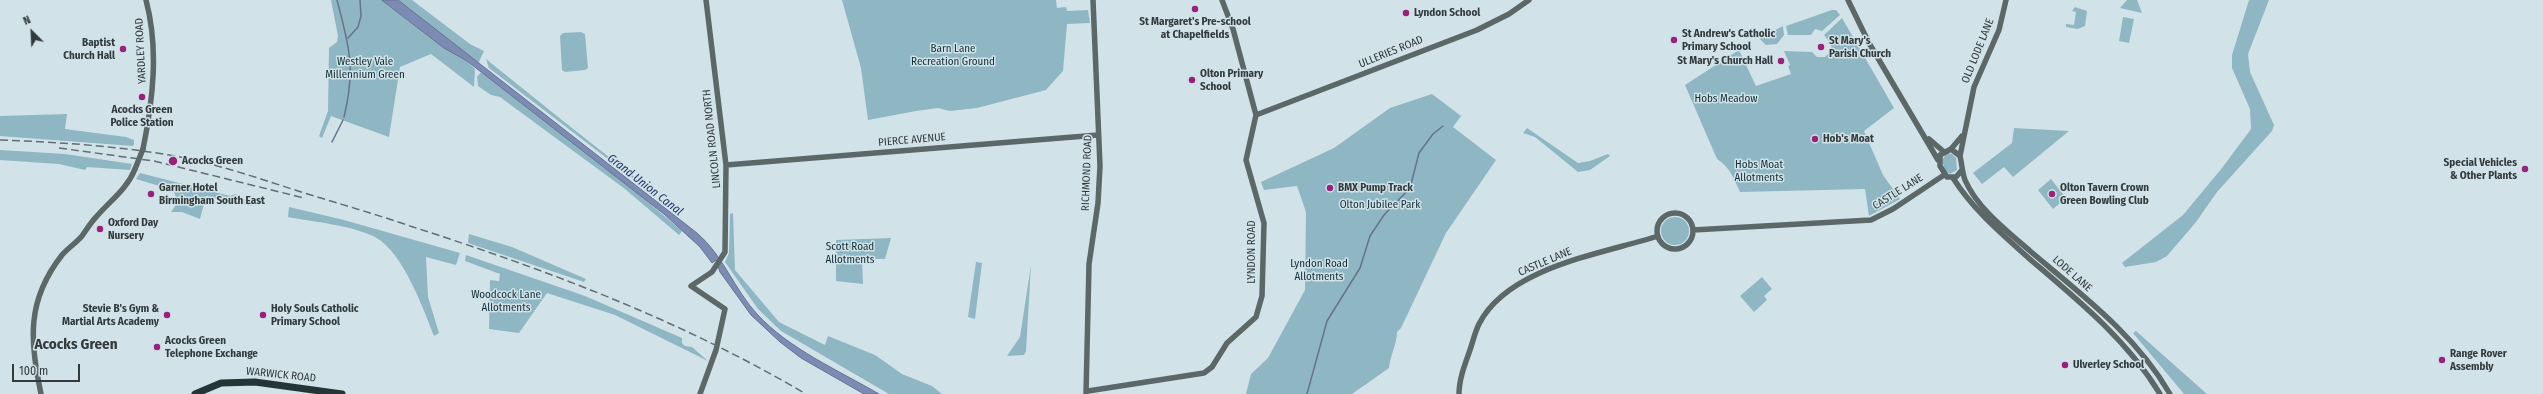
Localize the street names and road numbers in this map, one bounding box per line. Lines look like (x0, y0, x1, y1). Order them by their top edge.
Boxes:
street label: OLD LODE LANE (1959, 17, 1997, 85)
street label: YARDLEY ROAD (133, 18, 149, 84)
street label: ULLERIES ROAD (1357, 33, 1425, 71)
street label: LINCOLN ROAD NORTH (700, 89, 724, 189)
street label: PIERCE AVENUE (878, 130, 946, 150)
street label: RICHMOND ROAD (1079, 135, 1095, 211)
street label: CASTLE LANE (1870, 171, 1926, 213)
street label: LYNDON ROAD (1245, 220, 1259, 284)
street label: CASTLE LANE (1516, 245, 1574, 279)
street label: LODE LANE (2050, 253, 2094, 295)
street label: WARWICK ROAD (245, 365, 317, 385)

